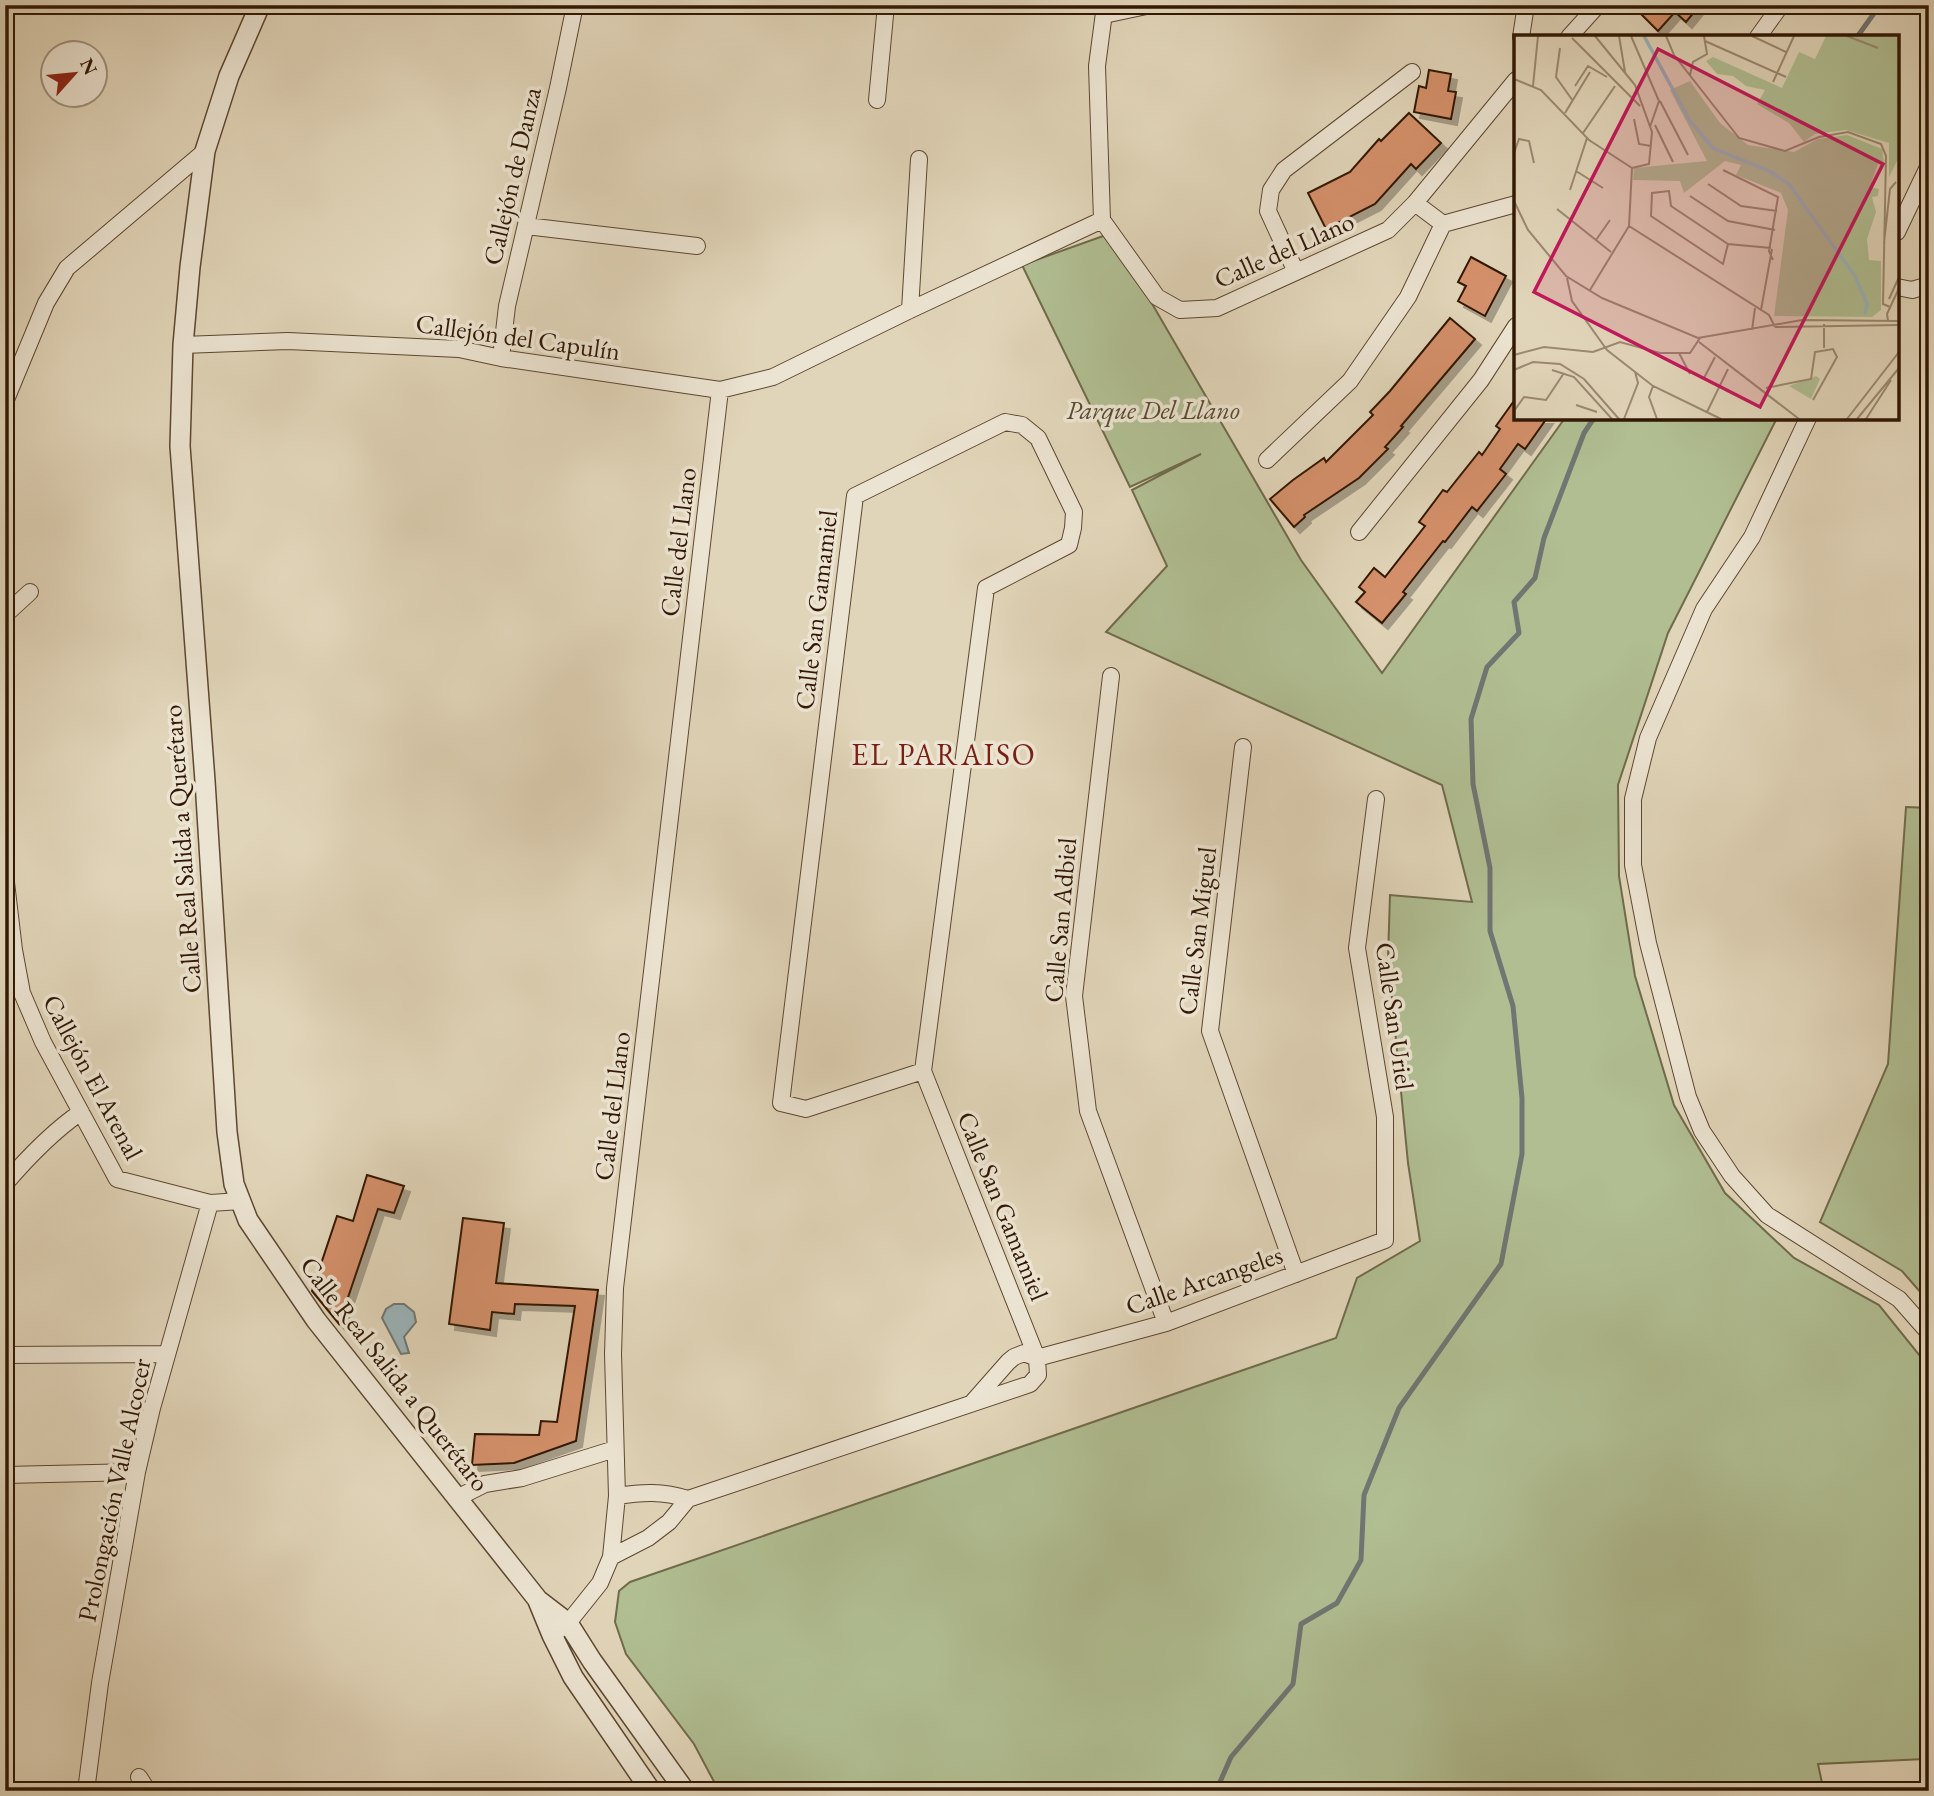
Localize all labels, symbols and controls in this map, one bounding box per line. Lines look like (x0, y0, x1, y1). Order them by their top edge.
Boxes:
inset map (1514, 35, 1899, 420)
north arrow (38, 38, 108, 108)
text: N (74, 54, 104, 80)
street label: Callejón de Danza (475, 83, 549, 268)
street label: Calle del Llano (1209, 204, 1359, 296)
street label: Callejón del Capulín (414, 306, 623, 368)
park label: Parque Del Llano (1066, 393, 1240, 428)
street label: Calle del Llano (652, 466, 704, 618)
street label: Calle San Gamamiel (787, 508, 845, 712)
street label: Calle Real Salida a Querétaro (155, 704, 209, 994)
district label: EL PARAISO (851, 735, 1037, 774)
street label: Calle San Adbiel (1036, 836, 1084, 1004)
street label: Calle San Miguel (1170, 845, 1224, 1017)
street label: Calle San Uriel (1368, 940, 1422, 1092)
street label: Callejón El Arenal (35, 988, 151, 1166)
street label: Calle del Llano (586, 1030, 638, 1182)
street label: Calle San Gamamiel (950, 1106, 1056, 1306)
street label: Calle Arcangeles (1121, 1237, 1287, 1323)
street label: Calle Real Salida a Querétaro (293, 1250, 497, 1498)
street label: Prolongación Valle Alcocer (70, 1355, 159, 1625)

